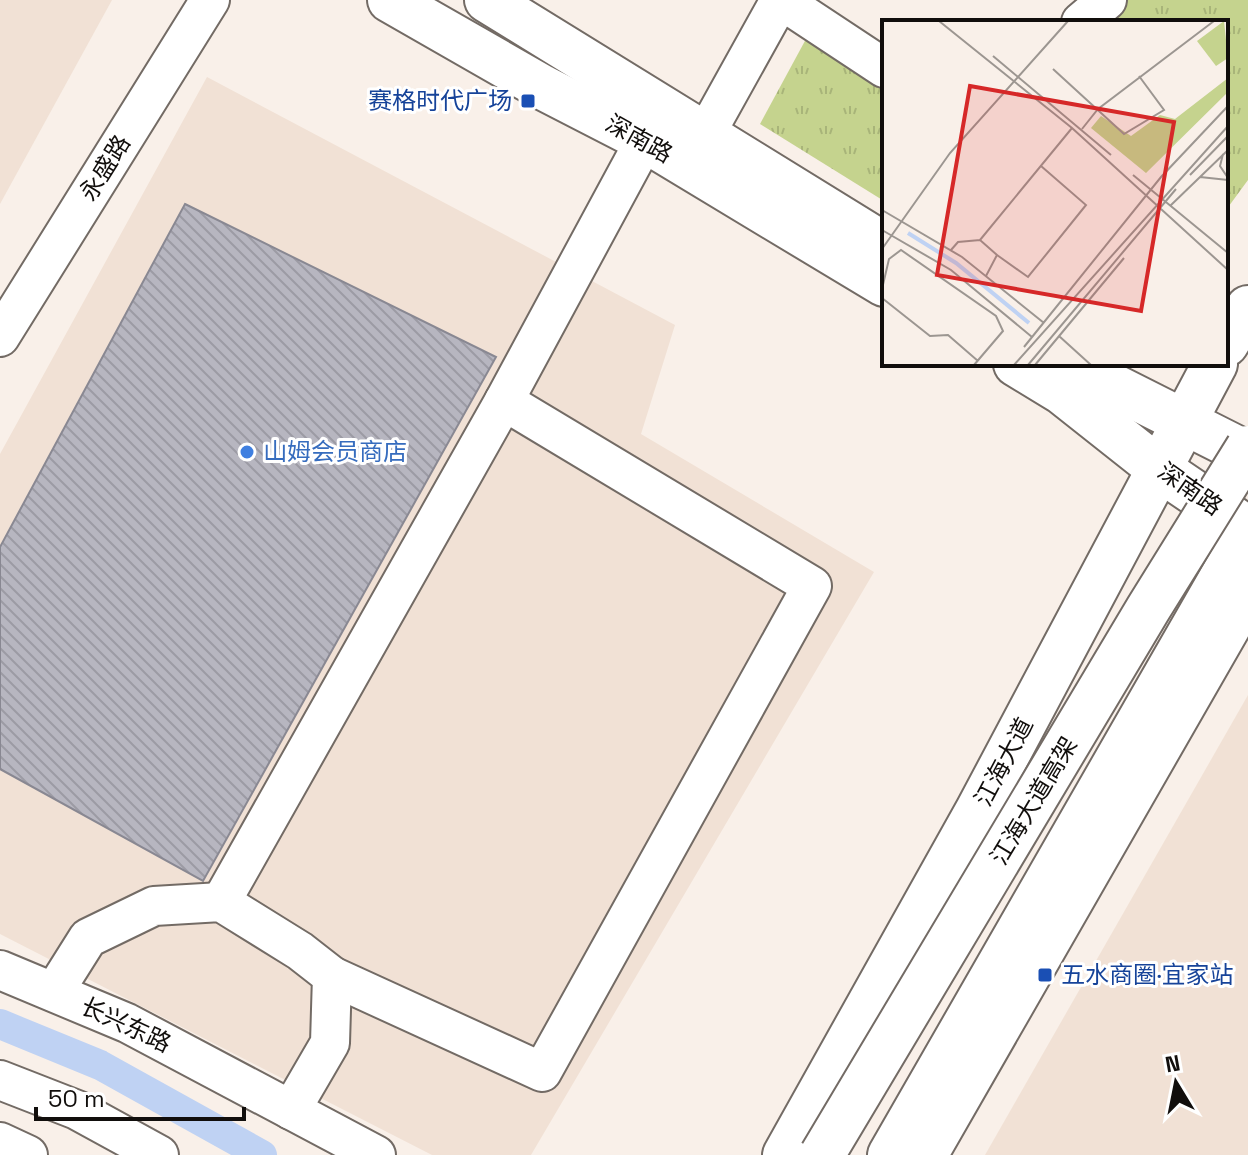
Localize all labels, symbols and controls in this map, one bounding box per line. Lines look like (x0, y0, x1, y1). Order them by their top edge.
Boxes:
inset map (882, 20, 1228, 366)
place label: 赛格时代广场 (368, 85, 512, 116)
marker: 赛格时代广场 (519, 92, 537, 110)
street label: 深南路 (600, 108, 678, 170)
street label: 永盛路 (72, 129, 137, 206)
place label: 山姆会员商店 (263, 436, 407, 467)
marker: 山姆会员商店 (238, 443, 256, 461)
street label: 深南路 (1152, 455, 1229, 522)
street label: 江海大道 (967, 712, 1040, 811)
street label: 江海大道高架 (983, 731, 1084, 870)
place label: 五水商圈·宜家站 (1061, 959, 1234, 990)
marker: 五水商圈·宜家站 (1036, 966, 1054, 984)
street label: 长兴东路 (76, 990, 176, 1059)
north arrow (1136, 1043, 1216, 1123)
text: N (1163, 1048, 1182, 1078)
scale bar (36, 1071, 244, 1121)
text: 50 m (48, 1083, 105, 1114)

